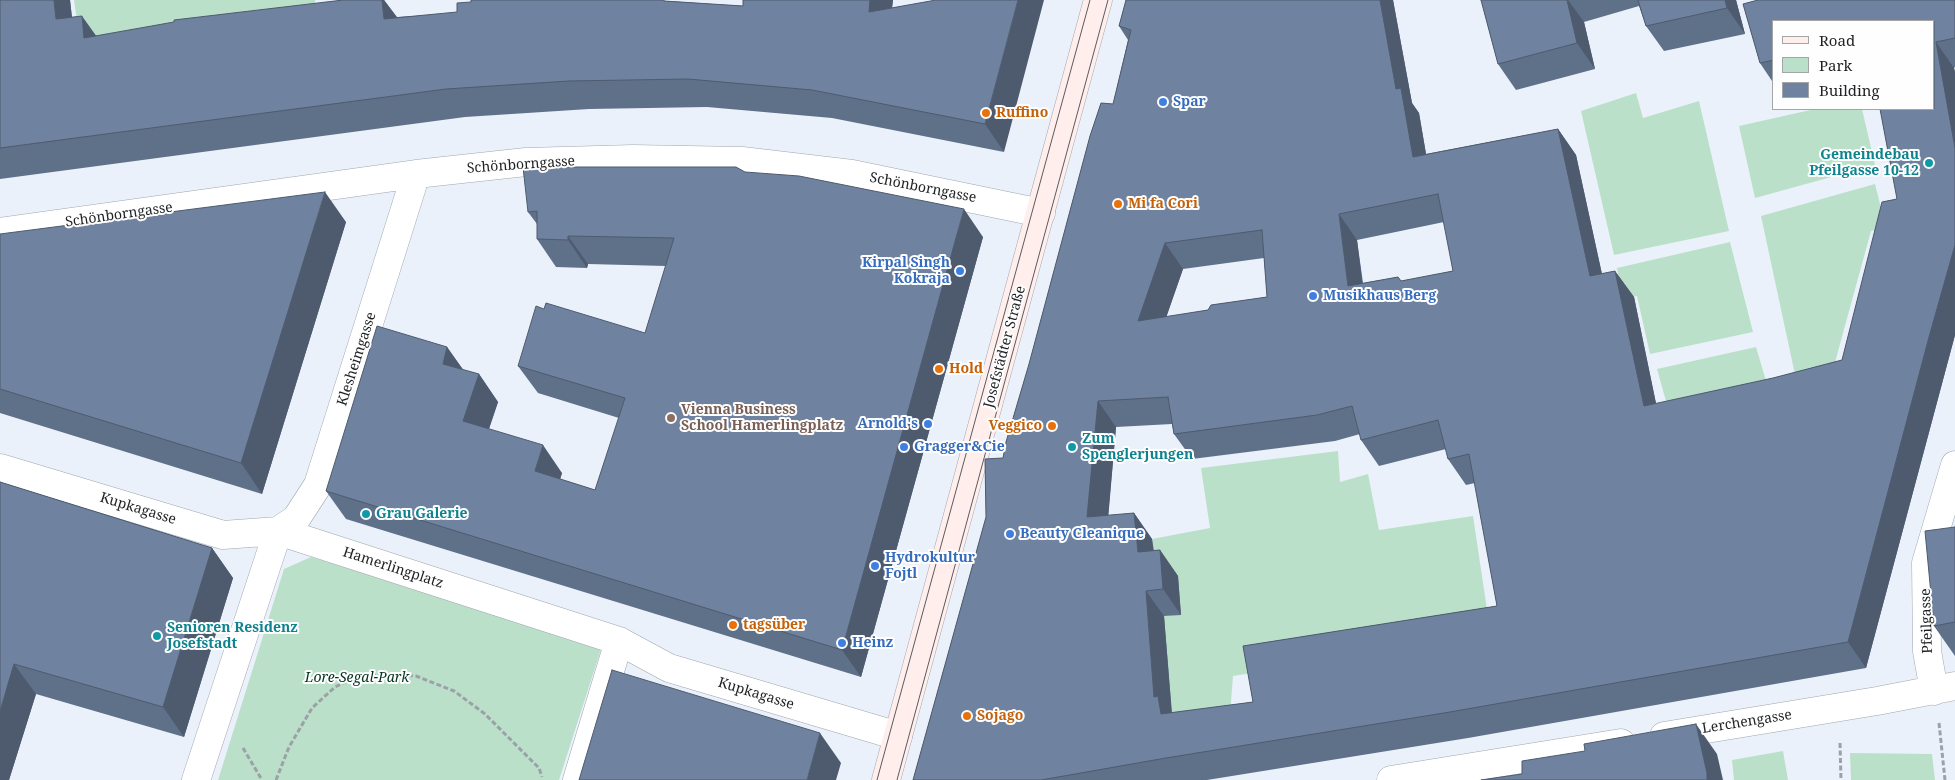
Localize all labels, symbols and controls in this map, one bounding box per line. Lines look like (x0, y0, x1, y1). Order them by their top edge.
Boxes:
legend (1772, 20, 1935, 110)
text: Road (1819, 30, 1855, 50)
text: Park (1819, 55, 1852, 75)
text: Building (1819, 80, 1880, 100)
place label: Spar (1173, 94, 1206, 110)
marker: Spar (1157, 96, 1169, 108)
place label: Ruffino (996, 105, 1048, 121)
marker: Ruffino (980, 107, 992, 119)
place label: Gemeindebau Pfeilgasse 10-12 (1809, 147, 1919, 180)
street label: Schönborngasse (466, 153, 576, 177)
marker: Gemeindebau Pfeilgasse 10-12 (1923, 157, 1935, 169)
street label: Schönborngasse (868, 169, 978, 207)
place label: Mi fa Cori (1128, 196, 1198, 212)
marker: Mi fa Cori (1112, 198, 1124, 210)
street label: Schönborngasse (64, 199, 174, 231)
place label: Kirpal Singh Kokraja (862, 255, 950, 288)
marker: Kirpal Singh Kokraja (954, 265, 966, 277)
street label: Josefstädter Straße (981, 284, 1029, 410)
place label: Musikhaus Berg (1323, 288, 1436, 304)
marker: Musikhaus Berg (1307, 290, 1319, 302)
street label: Klesheimgasse (334, 310, 380, 408)
place label: Hold (949, 361, 983, 377)
marker: Hold (933, 363, 945, 375)
place label: Vienna Business School Hamerlingplatz (681, 402, 843, 434)
marker: Vienna Business School Hamerlingplatz (665, 412, 677, 424)
place label: Arnold's (857, 416, 918, 432)
marker: Arnold's (922, 418, 934, 430)
place label: Veggico (988, 418, 1042, 434)
marker: Veggico (1046, 420, 1058, 432)
place label: Zum Spenglerjungen (1082, 431, 1193, 464)
place label: Gragger&Cie (914, 439, 1005, 455)
marker: Gragger&Cie (898, 441, 910, 453)
marker: Zum Spenglerjungen (1066, 441, 1078, 453)
street label: Kupkagasse (98, 489, 178, 529)
place label: Grau Galerie (376, 506, 468, 522)
marker: Grau Galerie (360, 508, 372, 520)
place label: Beauty Cleanique (1020, 526, 1144, 542)
marker: Beauty Cleanique (1004, 528, 1016, 540)
street label: Hamerlingplatz (341, 544, 445, 592)
place label: Hydrokultur Fojtl (885, 550, 975, 582)
marker: Hydrokultur Fojtl (869, 560, 881, 572)
street label: Pfeilgasse (1917, 588, 1937, 654)
place label: tagsüber (743, 617, 805, 633)
marker: tagsüber (727, 619, 739, 631)
place label: Senioren Residenz Josefstadt (167, 620, 298, 652)
marker: Senioren Residenz Josefstadt (151, 630, 163, 642)
place label: Heinz (852, 635, 893, 651)
marker: Heinz (836, 637, 848, 649)
park label: Lore-Segal-Park (305, 670, 409, 686)
street label: Kupkagasse (716, 674, 796, 714)
street label: Lerchengasse (1701, 707, 1793, 737)
place label: Sojago (977, 708, 1023, 724)
marker: Sojago (961, 710, 973, 722)

